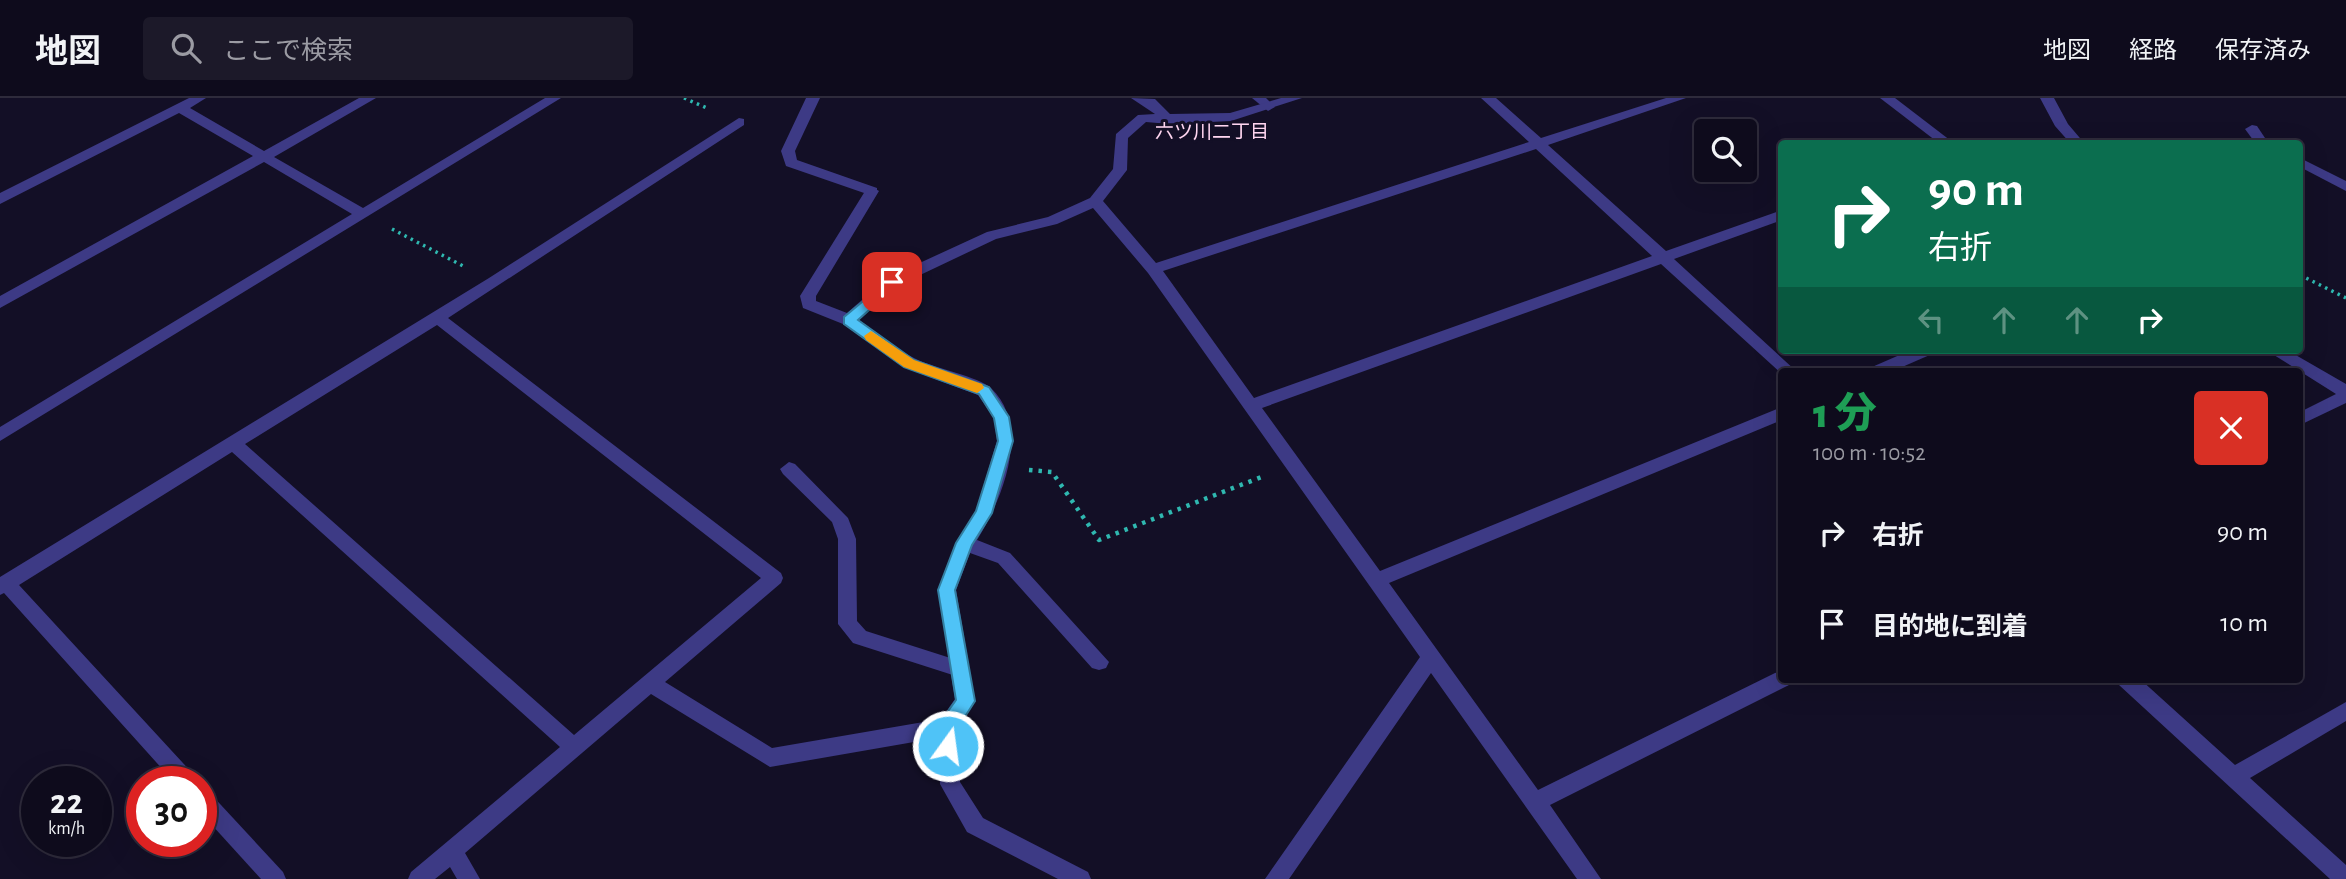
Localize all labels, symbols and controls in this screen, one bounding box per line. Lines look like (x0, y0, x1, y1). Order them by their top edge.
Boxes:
search box (143, 17, 633, 80)
icon: search (167, 29, 205, 67)
text: 地図 (35, 36, 101, 69)
text: ここで検索 (223, 38, 353, 64)
text: 地図 (2043, 39, 2091, 63)
text: 経路 (2129, 39, 2177, 63)
text: 保存済み (2215, 39, 2311, 63)
map controls (1694, 119, 1757, 182)
button: search (1694, 119, 1757, 182)
district label: 六ツ川二丁目 (1155, 121, 1269, 142)
text: 90 m (1928, 166, 2024, 215)
icon: right (1813, 168, 1904, 259)
text: 右折 (1928, 232, 1992, 264)
pin (862, 252, 922, 312)
icon: arrive (873, 263, 911, 301)
icon: left (1912, 301, 1950, 339)
icon: ahead (1985, 301, 2023, 339)
icon: ahead (2058, 301, 2096, 339)
icon: right (2131, 301, 2169, 339)
button: close (2194, 391, 2268, 465)
text: 1 分 (1813, 393, 1877, 435)
text: 100 m · 10:52 (1813, 442, 1926, 465)
icon: right (1813, 514, 1851, 552)
text: 90 m (2217, 519, 2268, 545)
text: 右折 (1872, 523, 1924, 549)
icon: arrive (1813, 605, 1851, 643)
text: 10 m (2220, 610, 2268, 636)
text: 目的地に到着 (1872, 614, 2028, 640)
position arrow (911, 709, 985, 783)
speed limit sign: 30 (126, 766, 217, 857)
text: 22 (50, 785, 83, 820)
text: km/h (48, 820, 85, 838)

